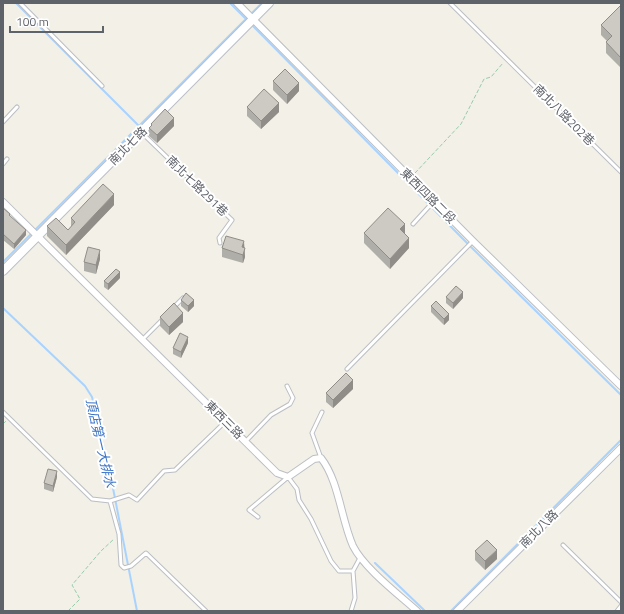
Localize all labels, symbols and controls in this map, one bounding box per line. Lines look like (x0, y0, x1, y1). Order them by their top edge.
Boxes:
scale bar (10, 8, 103, 34)
text: 100 m (16, 12, 49, 31)
street label: 南北八路202巷 (529, 80, 599, 150)
street label: 南北七路 (104, 122, 151, 169)
street label: 南北七路291巷 (162, 151, 233, 220)
street label: 東西四路二段 (396, 163, 461, 228)
water label: 頂店第一大排水 (81, 396, 121, 491)
street label: 東西三路 (201, 396, 248, 443)
street label: 南北八路 (515, 505, 562, 552)

